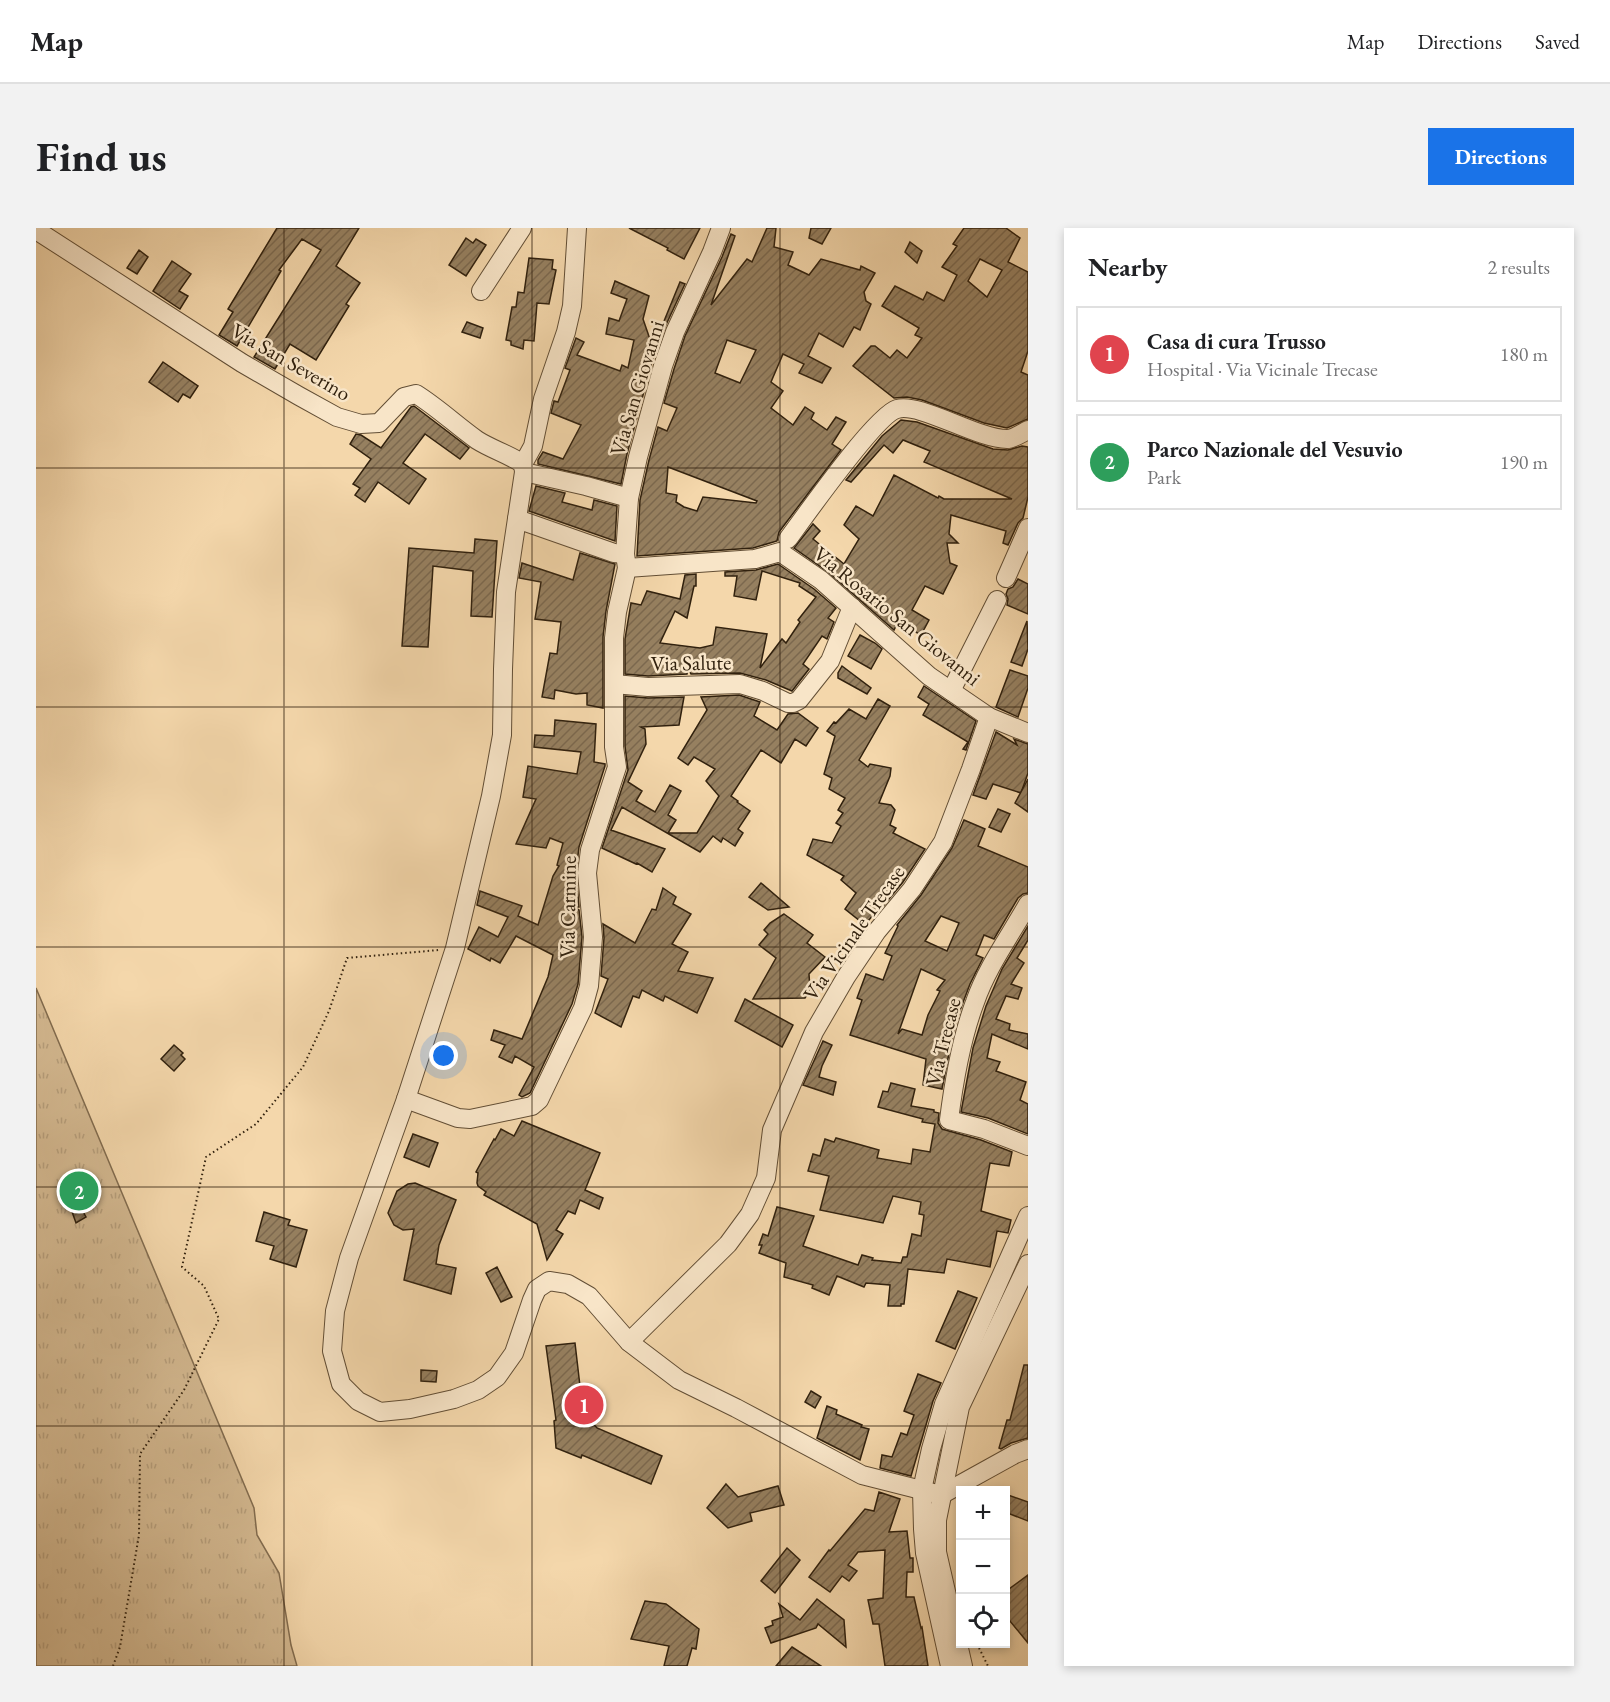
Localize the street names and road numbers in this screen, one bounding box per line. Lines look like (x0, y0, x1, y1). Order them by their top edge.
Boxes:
street label: Via San Severino (227, 317, 356, 407)
street label: Via San Giovanni (603, 317, 670, 459)
street label: Via Rosario San Giovanni (808, 540, 986, 691)
street label: Via Salute (651, 648, 731, 677)
street label: Via Carmine (553, 856, 582, 958)
street label: Via Vicinale Trecase (797, 860, 910, 1006)
street label: Via Trecase (919, 995, 966, 1089)

